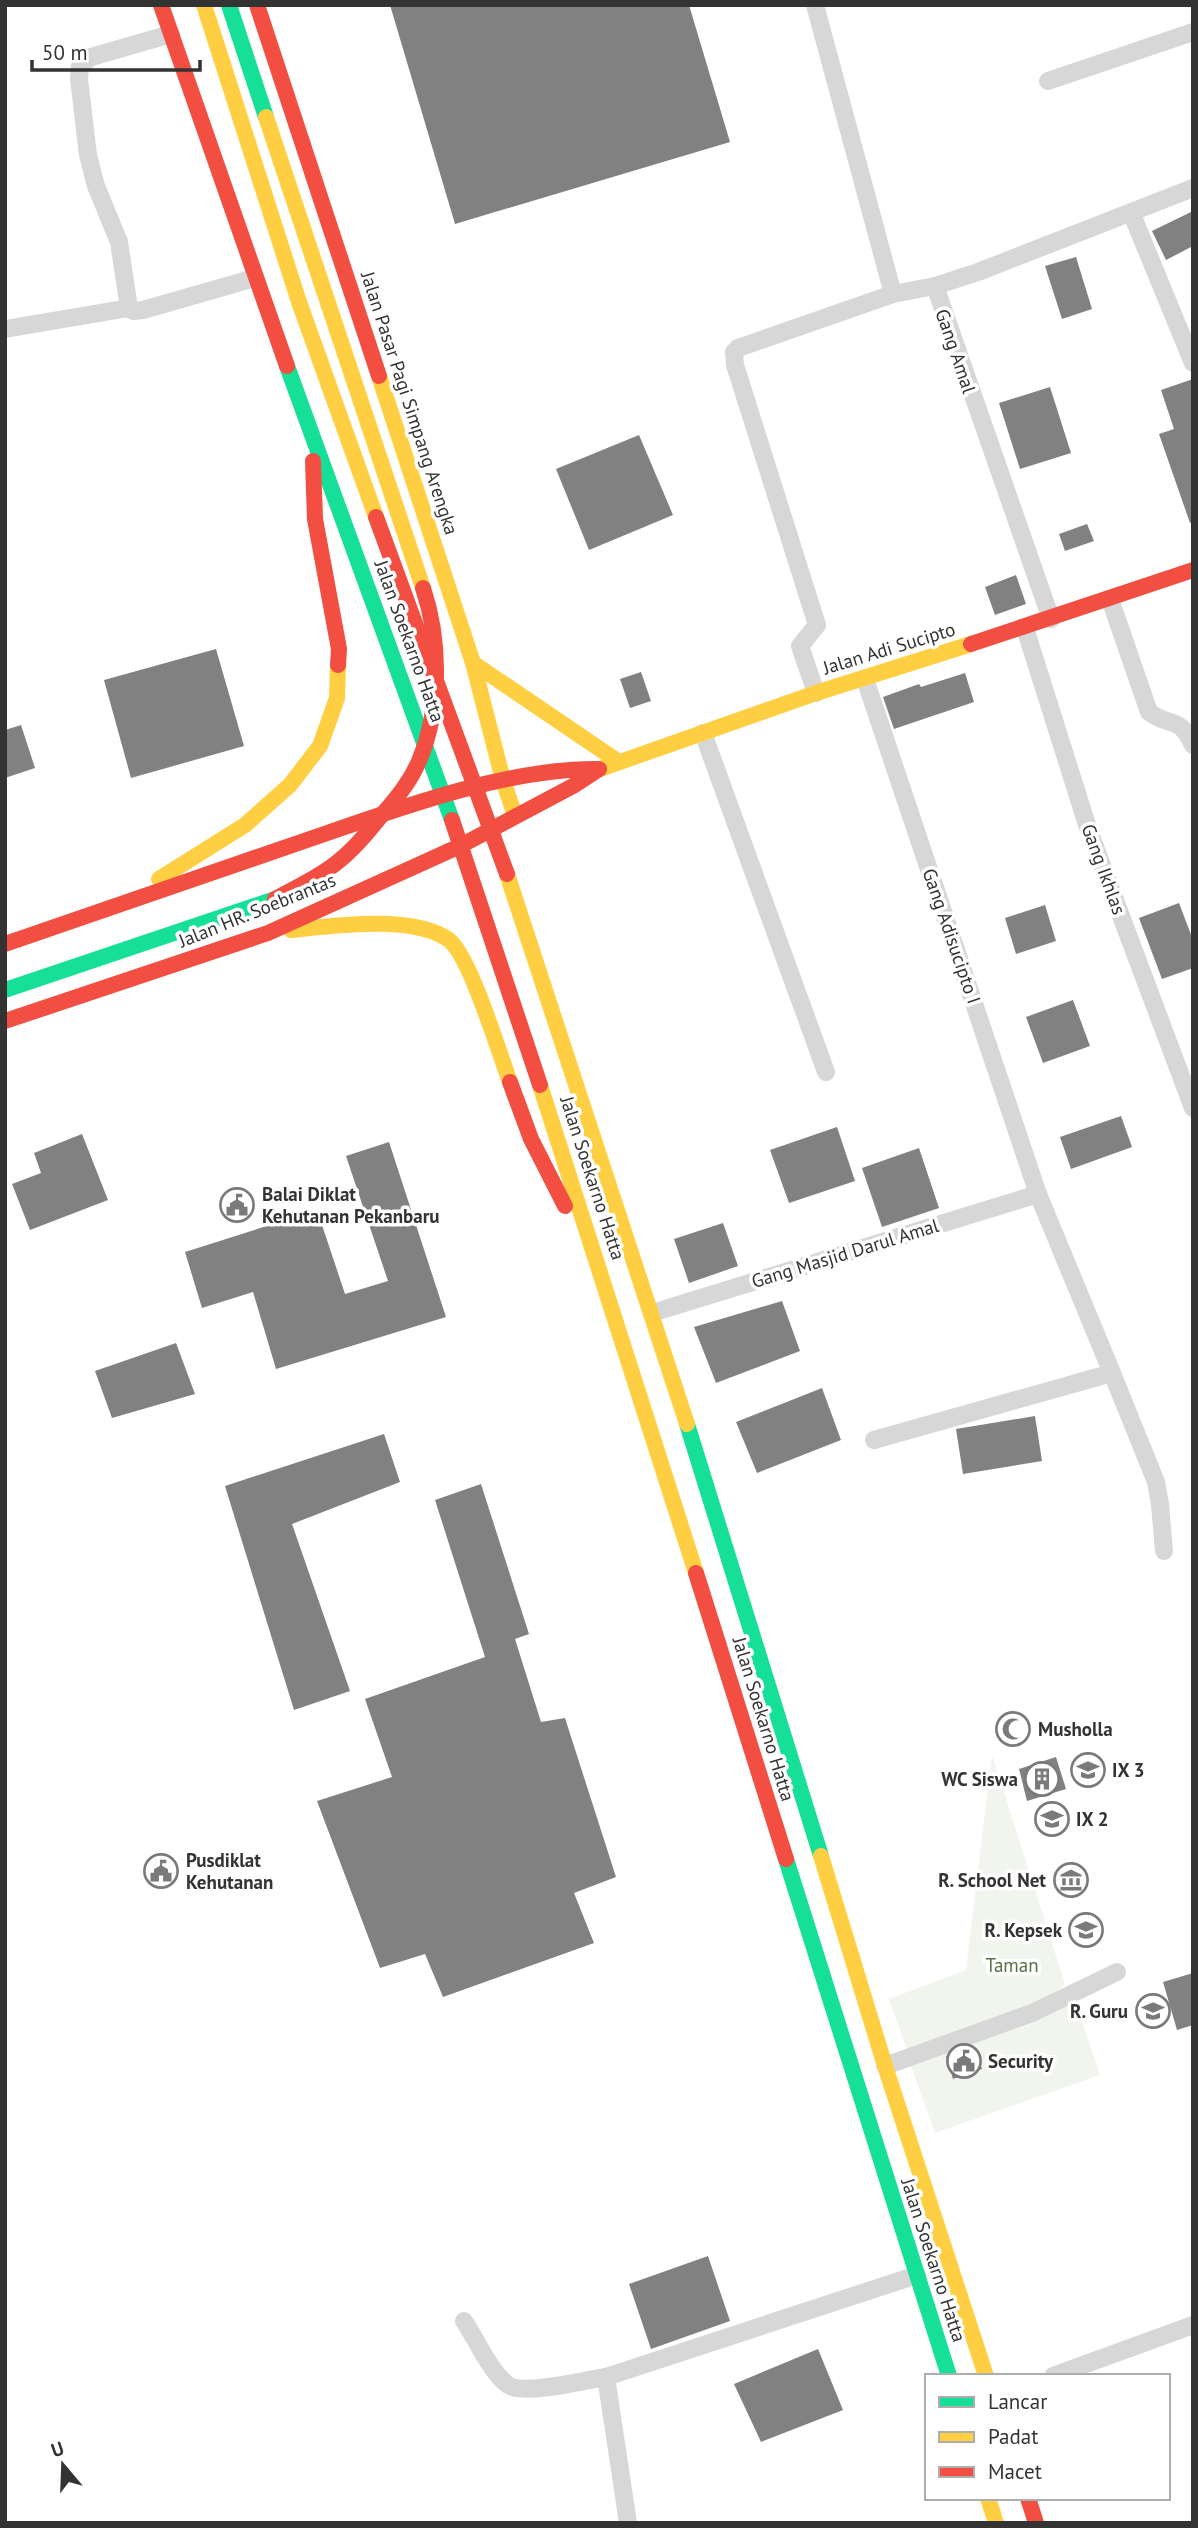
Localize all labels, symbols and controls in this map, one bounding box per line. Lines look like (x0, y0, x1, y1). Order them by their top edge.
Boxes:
scale bar (32, 28, 200, 72)
text: 50 m (42, 39, 88, 66)
street label: Jalan Pasar Pagi Simpang Arengka (356, 267, 464, 538)
street label: Gang Amal (930, 306, 982, 397)
street label: Jalan Soekarno Hatta (369, 556, 450, 725)
street label: Jalan Adi Sucipto (819, 616, 958, 680)
street label: Gang Ikhlas (1077, 820, 1131, 918)
street label: Gang Adisucipto I (918, 865, 986, 1007)
street label: Jalan HR. Soebrantas (174, 868, 339, 953)
street label: Jalan Soekarno Hatta (555, 1092, 631, 1263)
place label: Balai Diklat Kehutanan Pekanbaru (262, 1182, 440, 1228)
public building icon: Balai Diklat Kehutanan Pekanbaru (218, 1186, 256, 1224)
street label: Gang Masjid Darul Amal (748, 1213, 942, 1293)
street label: Jalan Soekarno Hatta (727, 1633, 800, 1804)
mosque icon: Musholla (994, 1710, 1032, 1748)
place label: Musholla (1038, 1717, 1113, 1741)
school or university icon: IX 3 (1069, 1751, 1107, 1789)
place label: IX 3 (1112, 1758, 1144, 1782)
building icon: WC Siswa (1023, 1760, 1061, 1798)
place label: WC Siswa (941, 1767, 1018, 1791)
school or university icon: IX 2 (1033, 1800, 1071, 1838)
place label: IX 2 (1076, 1807, 1108, 1831)
place label: Pusdiklat Kehutanan (186, 1848, 273, 1894)
public building icon: Pusdiklat Kehutanan (142, 1852, 180, 1890)
museum icon: R. School Net (1052, 1861, 1090, 1899)
place label: R. School Net (938, 1868, 1046, 1892)
school or university icon: R. Kepsek (1067, 1911, 1105, 1949)
place label: R. Kepsek (985, 1918, 1063, 1942)
park label: Taman (985, 1953, 1039, 1977)
school or university icon: R. Guru (1134, 1992, 1172, 2030)
place label: R. Guru (1070, 1999, 1128, 2023)
public building icon: Security (945, 2042, 983, 2080)
place label: Security (988, 2049, 1054, 2073)
street label: Jalan Soekarno Hatta (896, 2174, 972, 2345)
legend (925, 2374, 1170, 2500)
text: Lancar (988, 2388, 1047, 2415)
text: Padat (988, 2423, 1038, 2450)
north arrow (28, 2430, 98, 2500)
text: U (48, 2436, 67, 2462)
text: Macet (988, 2458, 1042, 2485)

